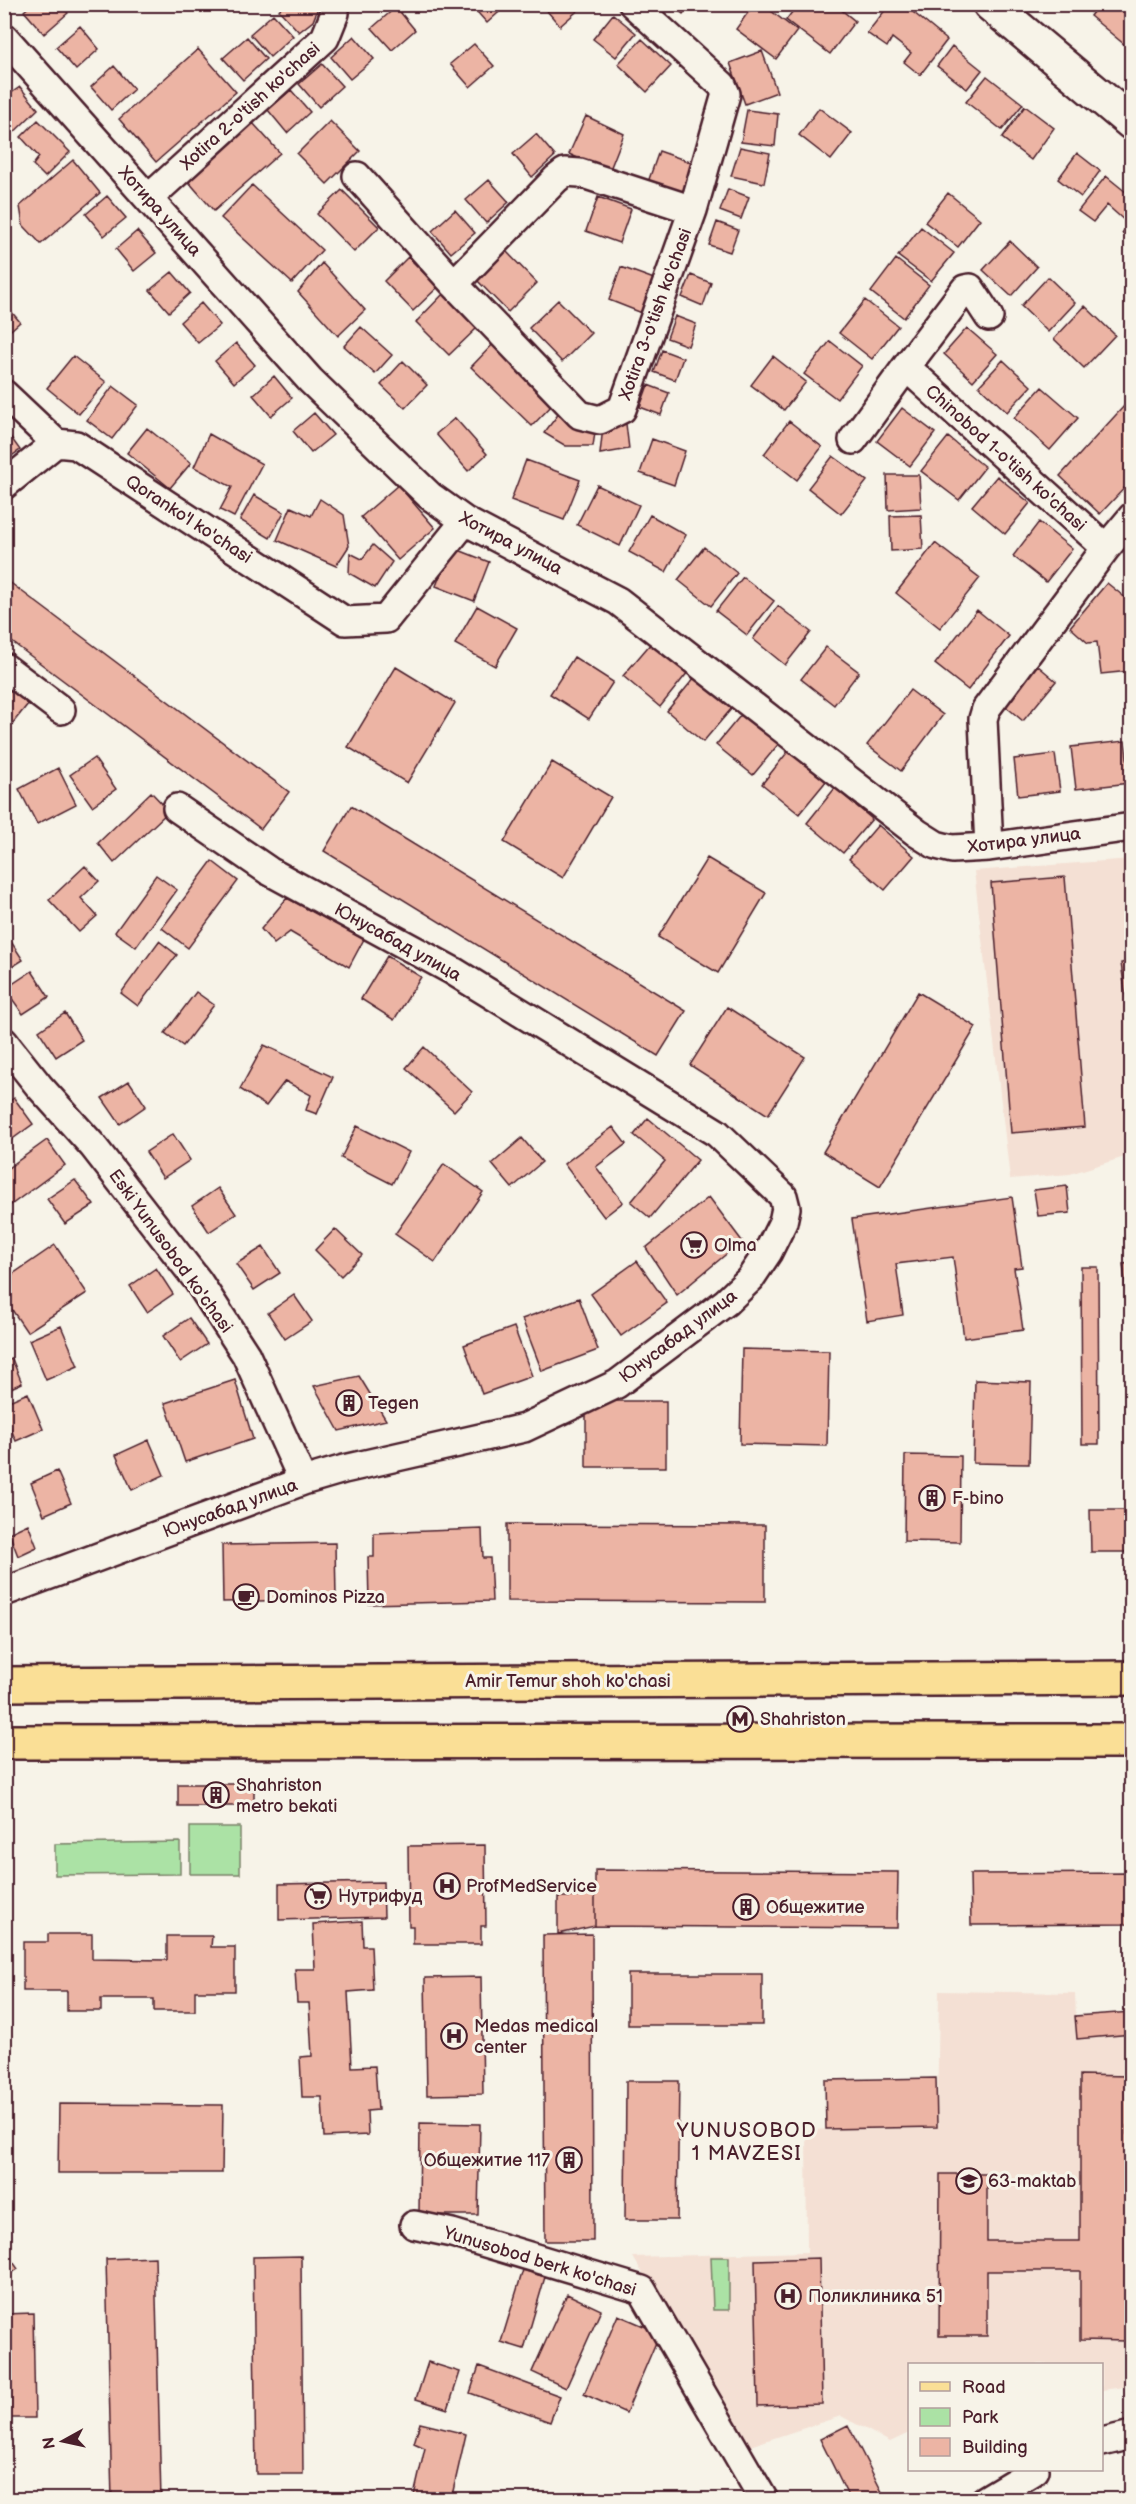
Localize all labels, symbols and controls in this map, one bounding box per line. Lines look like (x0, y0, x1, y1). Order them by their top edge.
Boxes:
street label: Xotira 2-o'tish ko'chasi (175, 38, 324, 175)
street label: Хотира улица (114, 162, 206, 261)
street label: Xotira 3-o'tish ko'chasi (614, 225, 696, 404)
street label: Chinobod 1-o'tish ko'chasi (921, 381, 1090, 536)
street label: Qoranko'l ko'chasi (122, 471, 256, 568)
street label: Хотира улица (456, 507, 566, 580)
street label: Хотира улица (966, 823, 1082, 858)
street label: Юнусабад улица (331, 899, 465, 986)
street label: Eski Yunusobod ko'chasi (104, 1165, 237, 1337)
supermarket icon: Olma (679, 1230, 709, 1260)
place label: Olma (714, 1235, 757, 1256)
street label: Юнусабад улица (615, 1285, 742, 1387)
building icon: Tegen (334, 1388, 364, 1418)
place label: Tegen (368, 1393, 419, 1414)
street label: Юнусабад улица (160, 1474, 301, 1543)
building icon: F-bino (917, 1483, 947, 1513)
place label: F-bino (952, 1488, 1004, 1509)
cafe icon: Dominos Pizza (231, 1582, 261, 1612)
place label: Dominos Pizza (266, 1587, 385, 1608)
street label: Amir Temur shoh ko'chasi (465, 1671, 671, 1692)
metro station icon: Shahriston (725, 1704, 755, 1734)
place label: Shahriston (760, 1709, 846, 1730)
place label: Shahriston metro bekati (236, 1775, 338, 1817)
building icon: Shahriston metro bekati (201, 1780, 231, 1810)
hospital icon: ProfMedService (432, 1871, 462, 1901)
place label: ProfMedService (466, 1876, 597, 1897)
supermarket icon: Нутрифуд (303, 1881, 333, 1911)
place label: Нутрифуд (338, 1886, 423, 1907)
building icon: Общежитие (731, 1892, 761, 1922)
place label: Общежитие (766, 1897, 865, 1918)
place label: Medas medical center (474, 2016, 598, 2058)
hospital icon: Medas medical center (439, 2021, 469, 2051)
district label: YUNUSOBOD 1 MAVZESI (676, 2119, 817, 2166)
building icon: Общежитие 117 (554, 2145, 584, 2175)
place label: Общежитие 117 (424, 2150, 550, 2171)
school or university icon: 63-maktab (954, 2166, 984, 2196)
place label: 63-maktab (988, 2171, 1076, 2192)
street label: Yunusobod berk ko'chasi (440, 2222, 639, 2301)
hospital icon: Поликлиника 51 (773, 2281, 803, 2311)
place label: Поликлиника 51 (808, 2286, 943, 2307)
legend (908, 2363, 1103, 2471)
text: Road (962, 2377, 1006, 2398)
text: Park (962, 2407, 998, 2428)
north arrow (33, 2411, 93, 2471)
text: N (39, 2436, 60, 2450)
text: Building (962, 2437, 1028, 2458)

